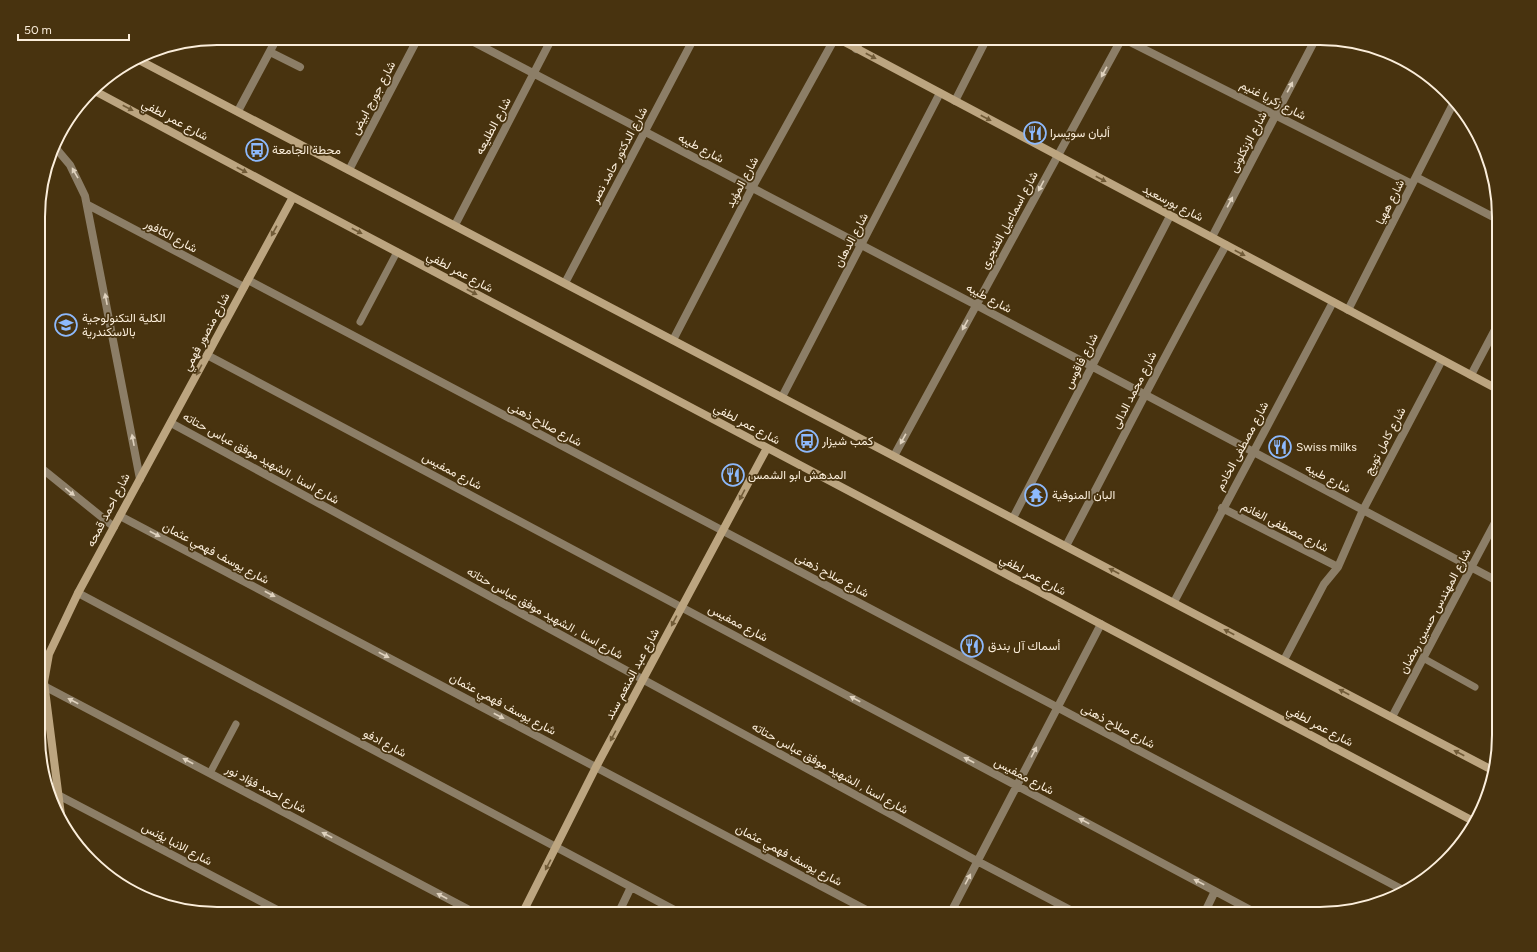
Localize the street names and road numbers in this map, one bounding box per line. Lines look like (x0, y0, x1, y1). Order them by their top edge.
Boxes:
street label: شارع جورج ابيض (348, 59, 400, 138)
street label: شارع زكريا غنيم (1237, 77, 1308, 124)
street label: شارع الطليعه (472, 95, 516, 158)
street label: شارع عمر لطفي (138, 97, 211, 146)
street label: شارع الدكتور حامد نصر (587, 105, 652, 207)
street label: شارع الزنكلونى (1226, 109, 1272, 176)
street label: شارع طيبه (675, 130, 726, 168)
street label: شارع المؤيد (723, 154, 763, 211)
street label: شارع اسماعيل الفنجرى (977, 169, 1043, 272)
street label: شارع ههيا (1373, 177, 1409, 228)
street label: شارع بورسعيد (1139, 182, 1206, 226)
street label: شارع الدهان (831, 211, 873, 270)
street label: شارع الكافور (140, 216, 200, 257)
street label: شارع عمر لطفي (423, 249, 496, 298)
street label: شارع طيبه (963, 280, 1014, 318)
street label: شارع منصور فهمي (179, 290, 235, 375)
street label: شارع فاقوس (1061, 331, 1103, 392)
street label: شارع محمد الدالى (1109, 349, 1161, 432)
street label: شارع صلاح ذهنى (505, 399, 584, 451)
street label: شارع مصطفى الخادم (1213, 399, 1273, 494)
street label: شارع عمر لطفي (710, 401, 783, 450)
street label: شارع كامل تويج (1361, 405, 1410, 478)
street label: شارع اسنا , الشهيد موفق عباس حتاته (180, 409, 342, 509)
street label: شارع ممفيس (419, 449, 484, 494)
street label: شارع طيبه (1302, 460, 1353, 498)
street label: شارع احمد قمحه (83, 471, 134, 550)
street label: شارع مصطفى الغانم (1238, 499, 1331, 557)
street label: شارع يوسف فهمي عثمان (159, 519, 272, 590)
street label: شارع المهندس حسين رمضان (1396, 546, 1476, 677)
street label: شارع صلاح ذهنى (792, 550, 871, 602)
street label: شارع عمر لطفي (996, 552, 1069, 601)
street label: شارع اسنا , الشهيد موفق عباس حتاته (464, 564, 626, 664)
street label: شارع ممفيس (705, 601, 770, 646)
street label: شارع عبد المنعم سند (602, 626, 664, 723)
street label: شارع يوسف فهمي عثمان (446, 670, 559, 741)
street label: شارع صلاح ذهنى (1078, 701, 1157, 753)
street label: شارع عمر لطفي (1283, 703, 1356, 752)
street label: شارع اسنا , الشهيد موفق عباس حتاته (749, 719, 911, 819)
street label: شارع ادفو (360, 726, 409, 762)
street label: شارع ممفيس (991, 754, 1056, 799)
street label: شارع احمد فؤاد نور (221, 761, 309, 818)
street label: شارع الانبا يؤنس (138, 820, 215, 870)
street label: شارع يوسف فهمي عثمان (732, 821, 845, 892)

